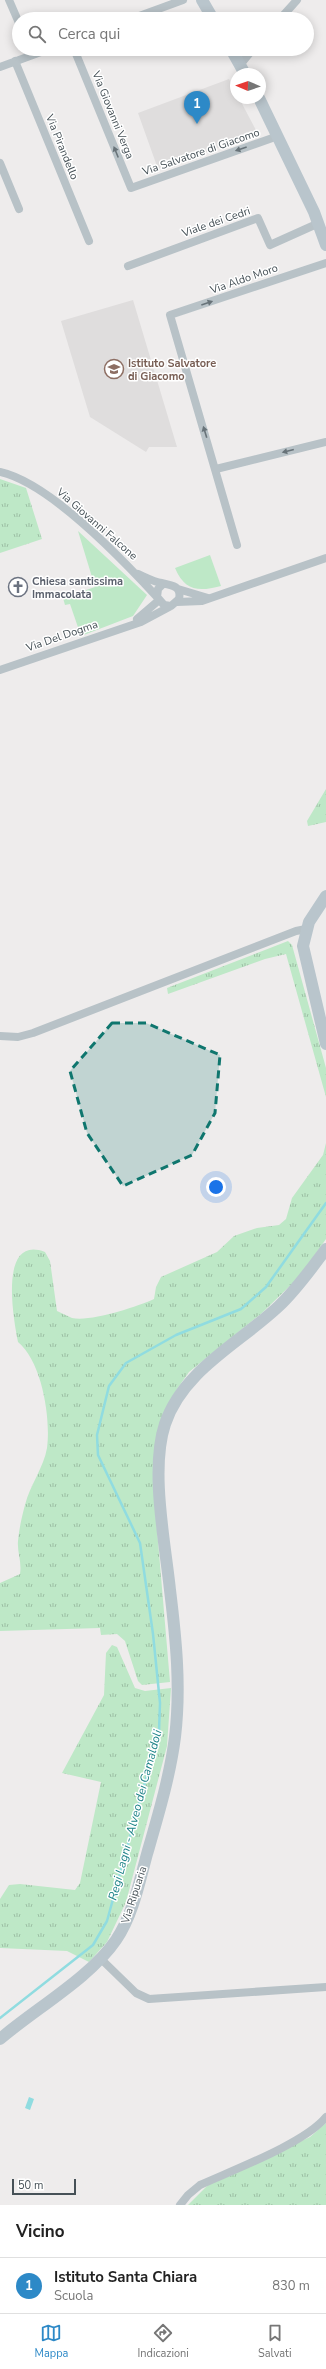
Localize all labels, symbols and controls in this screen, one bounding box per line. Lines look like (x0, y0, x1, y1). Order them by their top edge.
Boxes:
search box (12, 12, 314, 56)
icon: search (26, 23, 48, 45)
text: Cerca qui (58, 24, 120, 44)
street label: Via Giovanni Verga (88, 68, 138, 161)
north arrow (230, 68, 266, 104)
pin: 1 (184, 91, 210, 124)
street label: Via Pirandello (42, 111, 82, 182)
street label: Via Salvatore di Giacomo (139, 125, 262, 179)
one-way arrow (113, 147, 119, 158)
one-way arrow (235, 147, 247, 153)
street label: Viale dei Cedri (179, 203, 252, 241)
street label: Via Aldo Moro (207, 260, 280, 298)
one-way arrow (201, 300, 213, 306)
place label: Istituto Salvatore di Giacomo (128, 356, 216, 384)
school or university icon: Istituto Salvatore di Giacomo (103, 358, 125, 380)
one-way arrow (202, 425, 208, 437)
one-way arrow (282, 449, 294, 455)
street label: Via Giovanni Falcone (53, 484, 141, 563)
place label: Chiesa santissima Immacolata (32, 574, 123, 602)
church icon: Chiesa santissima Immacolata (7, 576, 29, 598)
street label: Via Del Dogma (23, 617, 100, 656)
your location (206, 1177, 226, 1197)
water label: Regi Lagni - Alveo dei Camaldoli (105, 1728, 166, 1902)
street label: Via Ripuaria (117, 1864, 150, 1927)
scale bar (12, 2177, 76, 2196)
text: 50 m (18, 2178, 43, 2193)
text: Vicino (16, 2220, 65, 2243)
text: Istituto Santa Chiara (54, 2267, 197, 2287)
text: 1 (25, 2277, 33, 2295)
text: 830 m (272, 2277, 310, 2295)
text: Scuola (54, 2287, 93, 2305)
tab: Mappa (35, 2322, 68, 2361)
tab: Indicazioni (137, 2322, 189, 2361)
tab: Salvati (258, 2322, 291, 2361)

